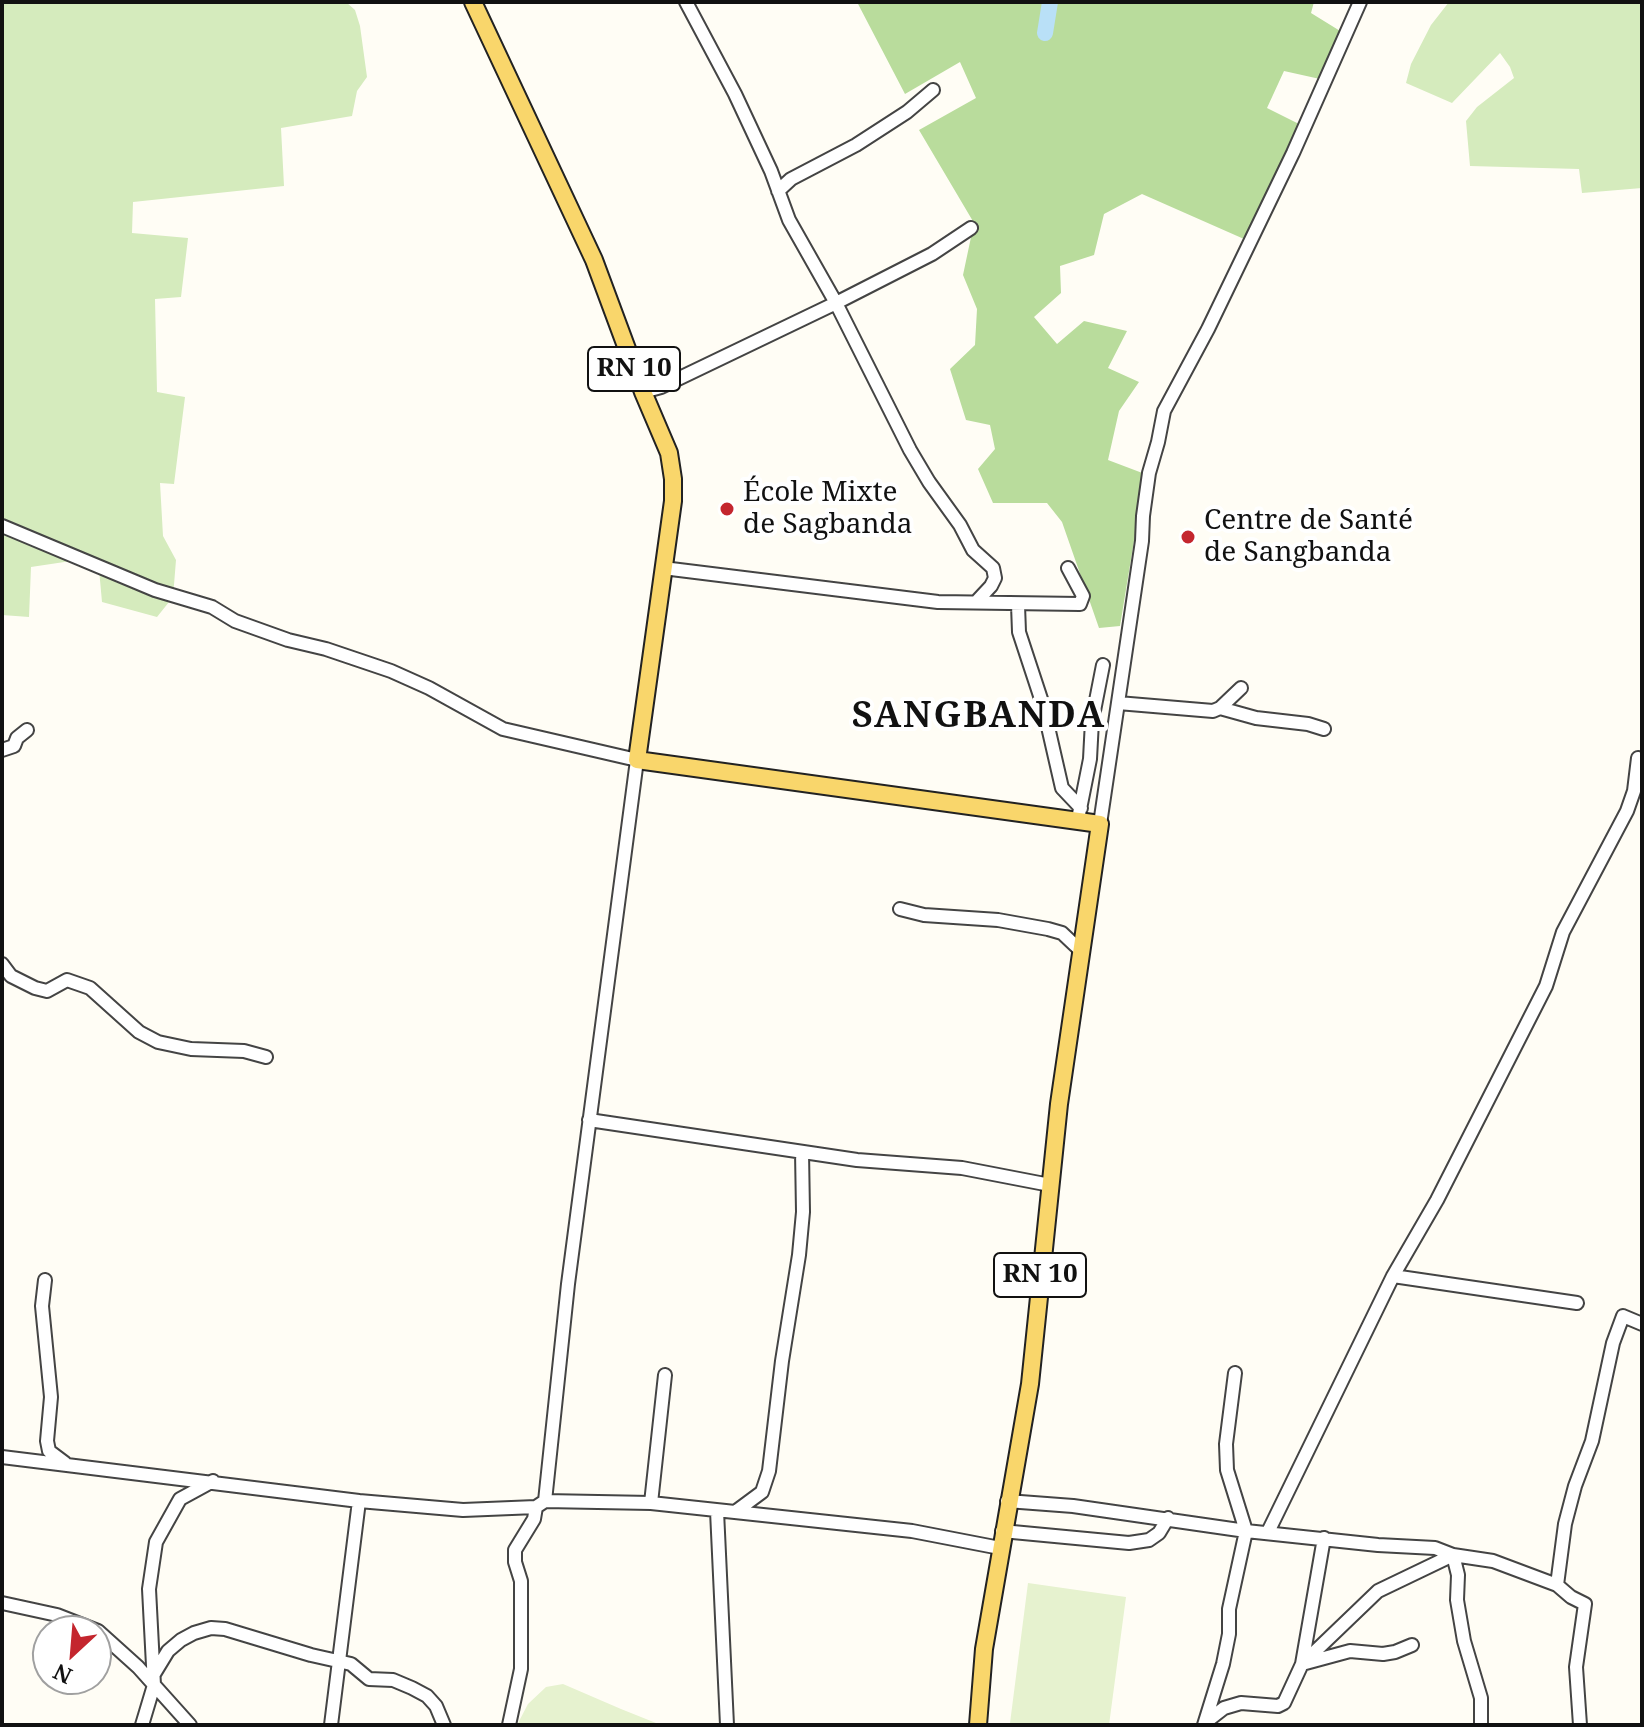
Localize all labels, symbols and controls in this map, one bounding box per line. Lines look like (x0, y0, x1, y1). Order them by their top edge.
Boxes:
road number: RN 10 (588, 347, 680, 391)
place label: École Mixte de Sagbanda (743, 476, 912, 542)
marker: École Mixte de Sagbanda (718, 500, 736, 518)
place label: Centre de Santé de Sangbanda (1204, 504, 1413, 570)
marker: Centre de Santé de Sangbanda (1179, 528, 1197, 546)
district label: SANGBANDA (852, 695, 1106, 739)
road number: RN 10 (994, 1253, 1086, 1297)
north arrow (32, 1615, 112, 1695)
text: N (48, 1657, 77, 1692)

